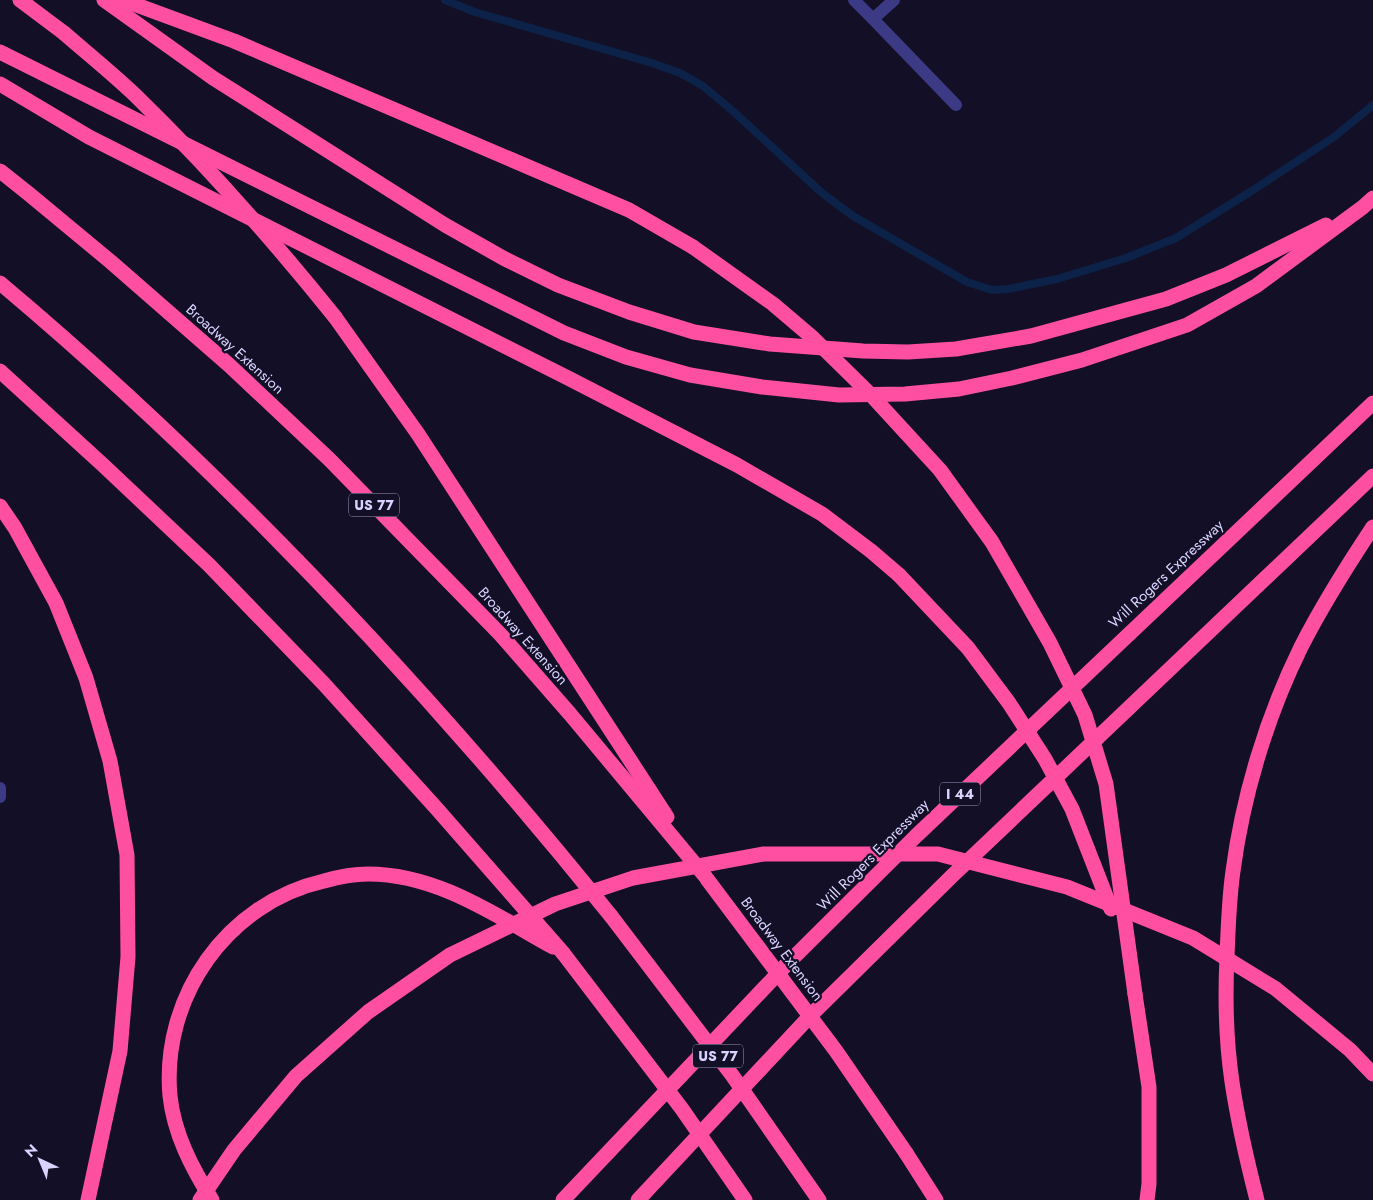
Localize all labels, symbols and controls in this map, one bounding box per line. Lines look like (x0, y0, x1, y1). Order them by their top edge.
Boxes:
street label: Broadway Extension (181, 299, 289, 399)
road number: US 77 (349, 494, 399, 516)
street label: Will Rogers Expressway (1103, 514, 1229, 633)
street label: Broadway Extension (473, 582, 573, 690)
road number: I 44 (940, 782, 980, 806)
street label: Will Rogers Expressway (812, 794, 934, 916)
street label: Broadway Extension (735, 892, 829, 1006)
road number: US 77 (693, 1044, 743, 1068)
north arrow (15, 1135, 65, 1185)
text: N (20, 1140, 42, 1162)

